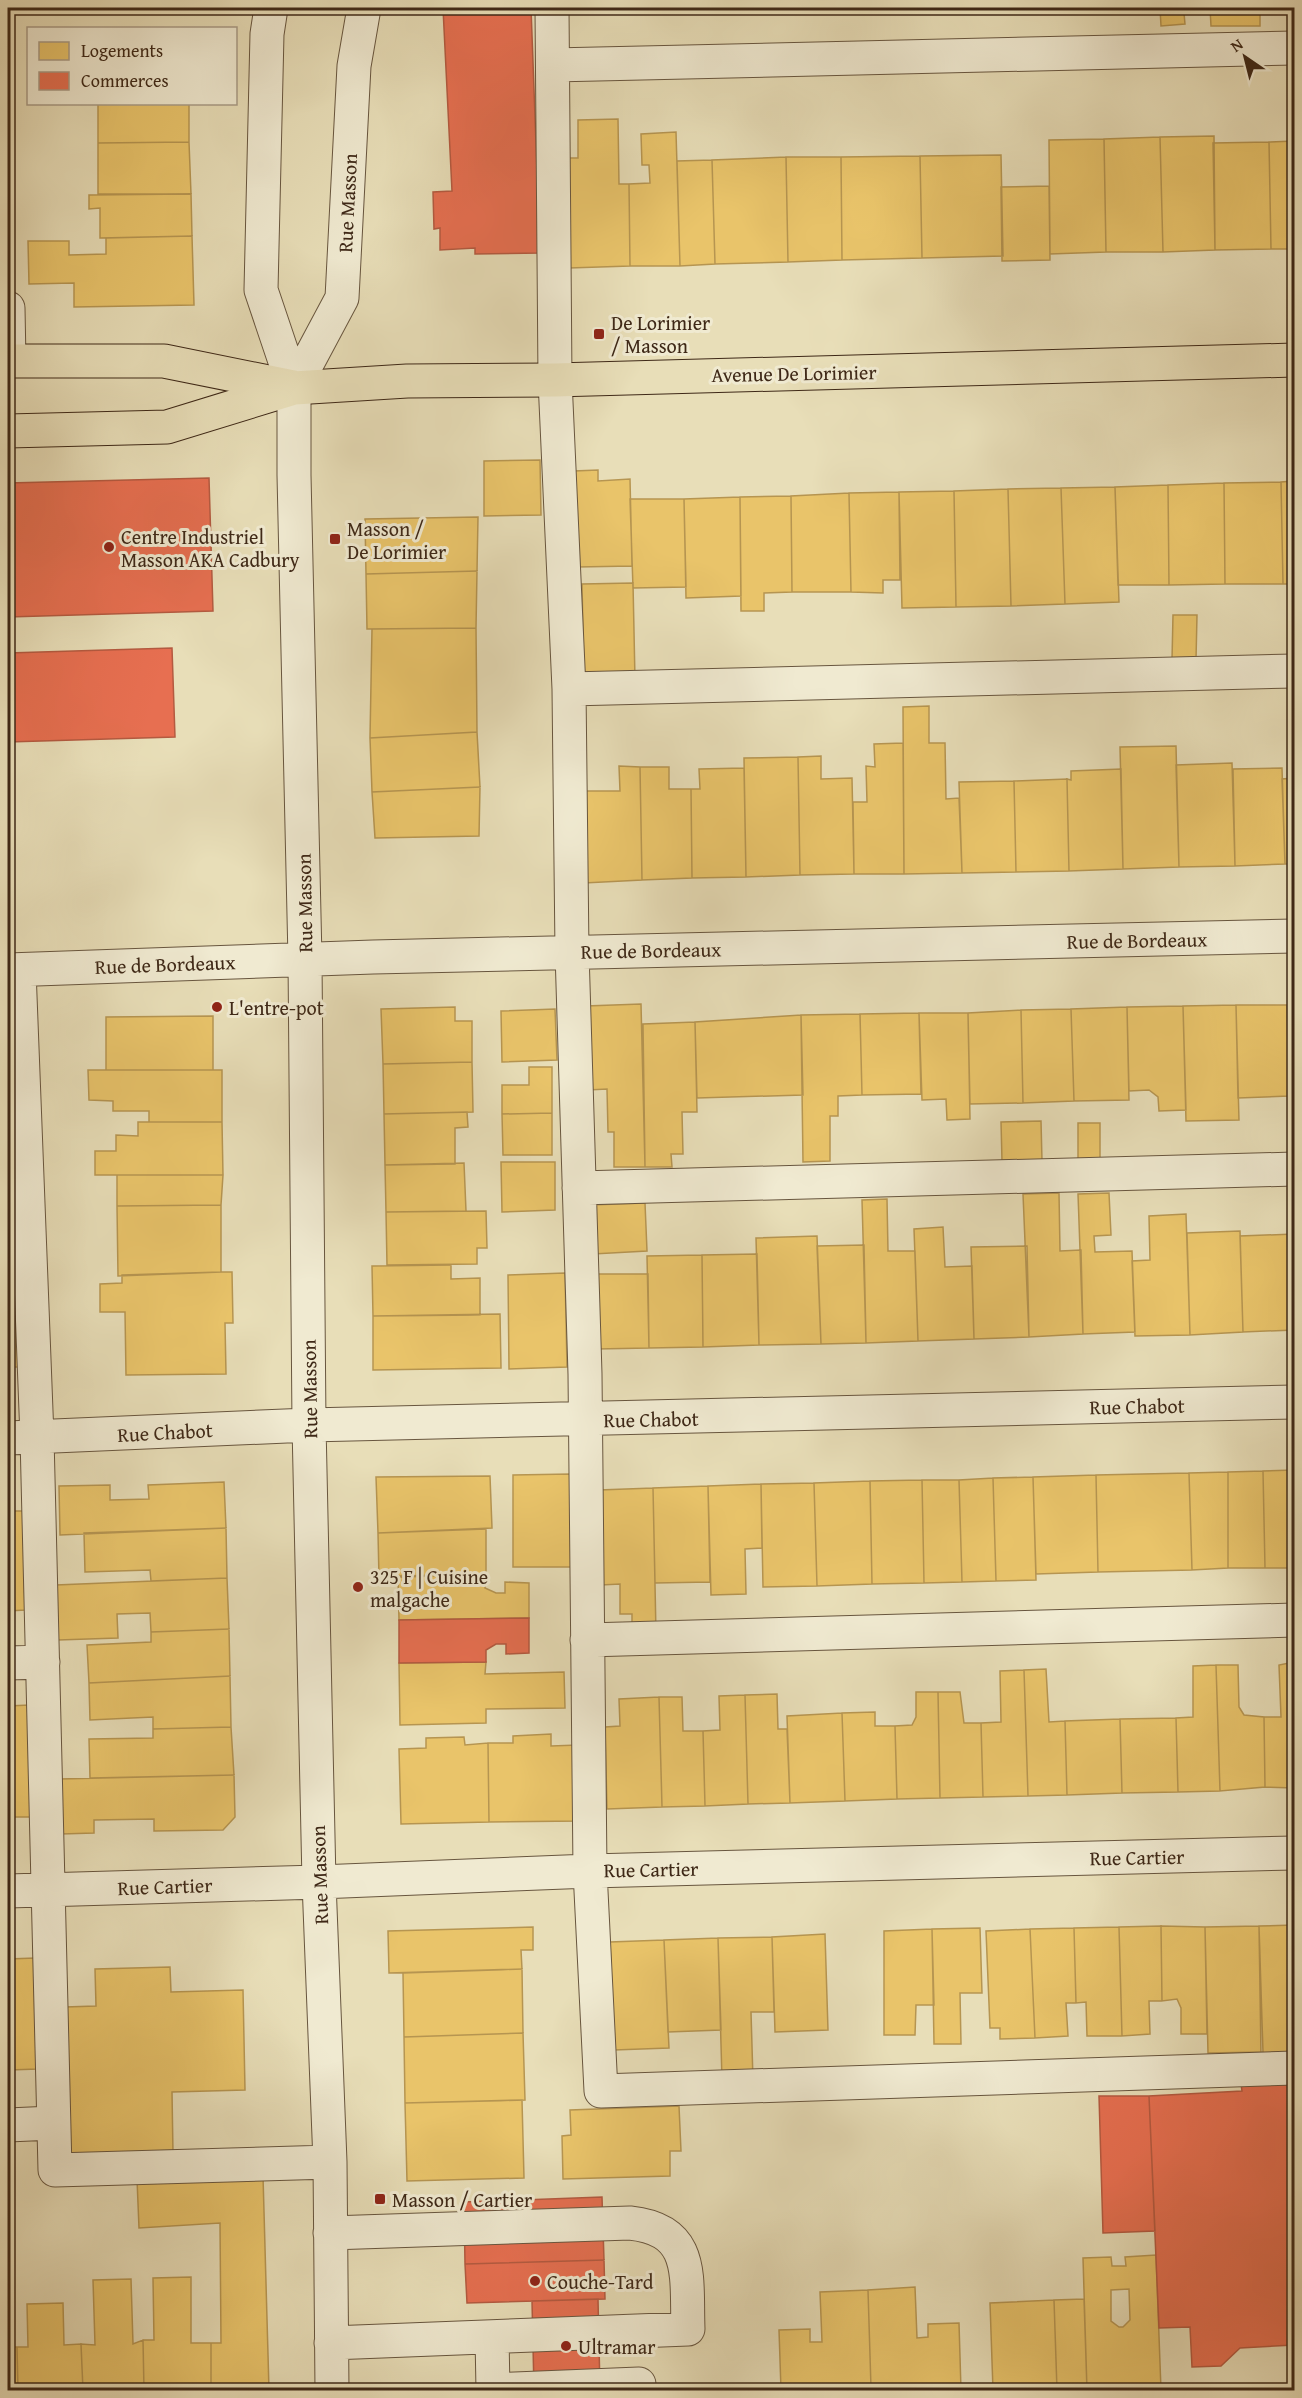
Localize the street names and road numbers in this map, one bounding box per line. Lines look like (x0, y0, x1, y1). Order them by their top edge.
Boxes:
street label: Rue Masson (330, 153, 364, 253)
street label: Avenue De Lorimier (711, 357, 877, 389)
street label: Rue Masson (289, 853, 319, 953)
street label: Rue de Bordeaux (1066, 924, 1208, 956)
street label: Rue de Bordeaux (580, 934, 722, 966)
street label: Rue de Bordeaux (94, 947, 237, 981)
street label: Rue Masson (294, 1339, 324, 1439)
street label: Rue Chabot (1089, 1391, 1185, 1421)
street label: Rue Chabot (603, 1404, 699, 1434)
street label: Rue Chabot (117, 1415, 213, 1449)
street label: Rue Masson (303, 1825, 335, 1925)
street label: Rue Cartier (1089, 1842, 1185, 1872)
street label: Rue Cartier (603, 1854, 699, 1884)
street label: Rue Cartier (117, 1870, 213, 1902)

